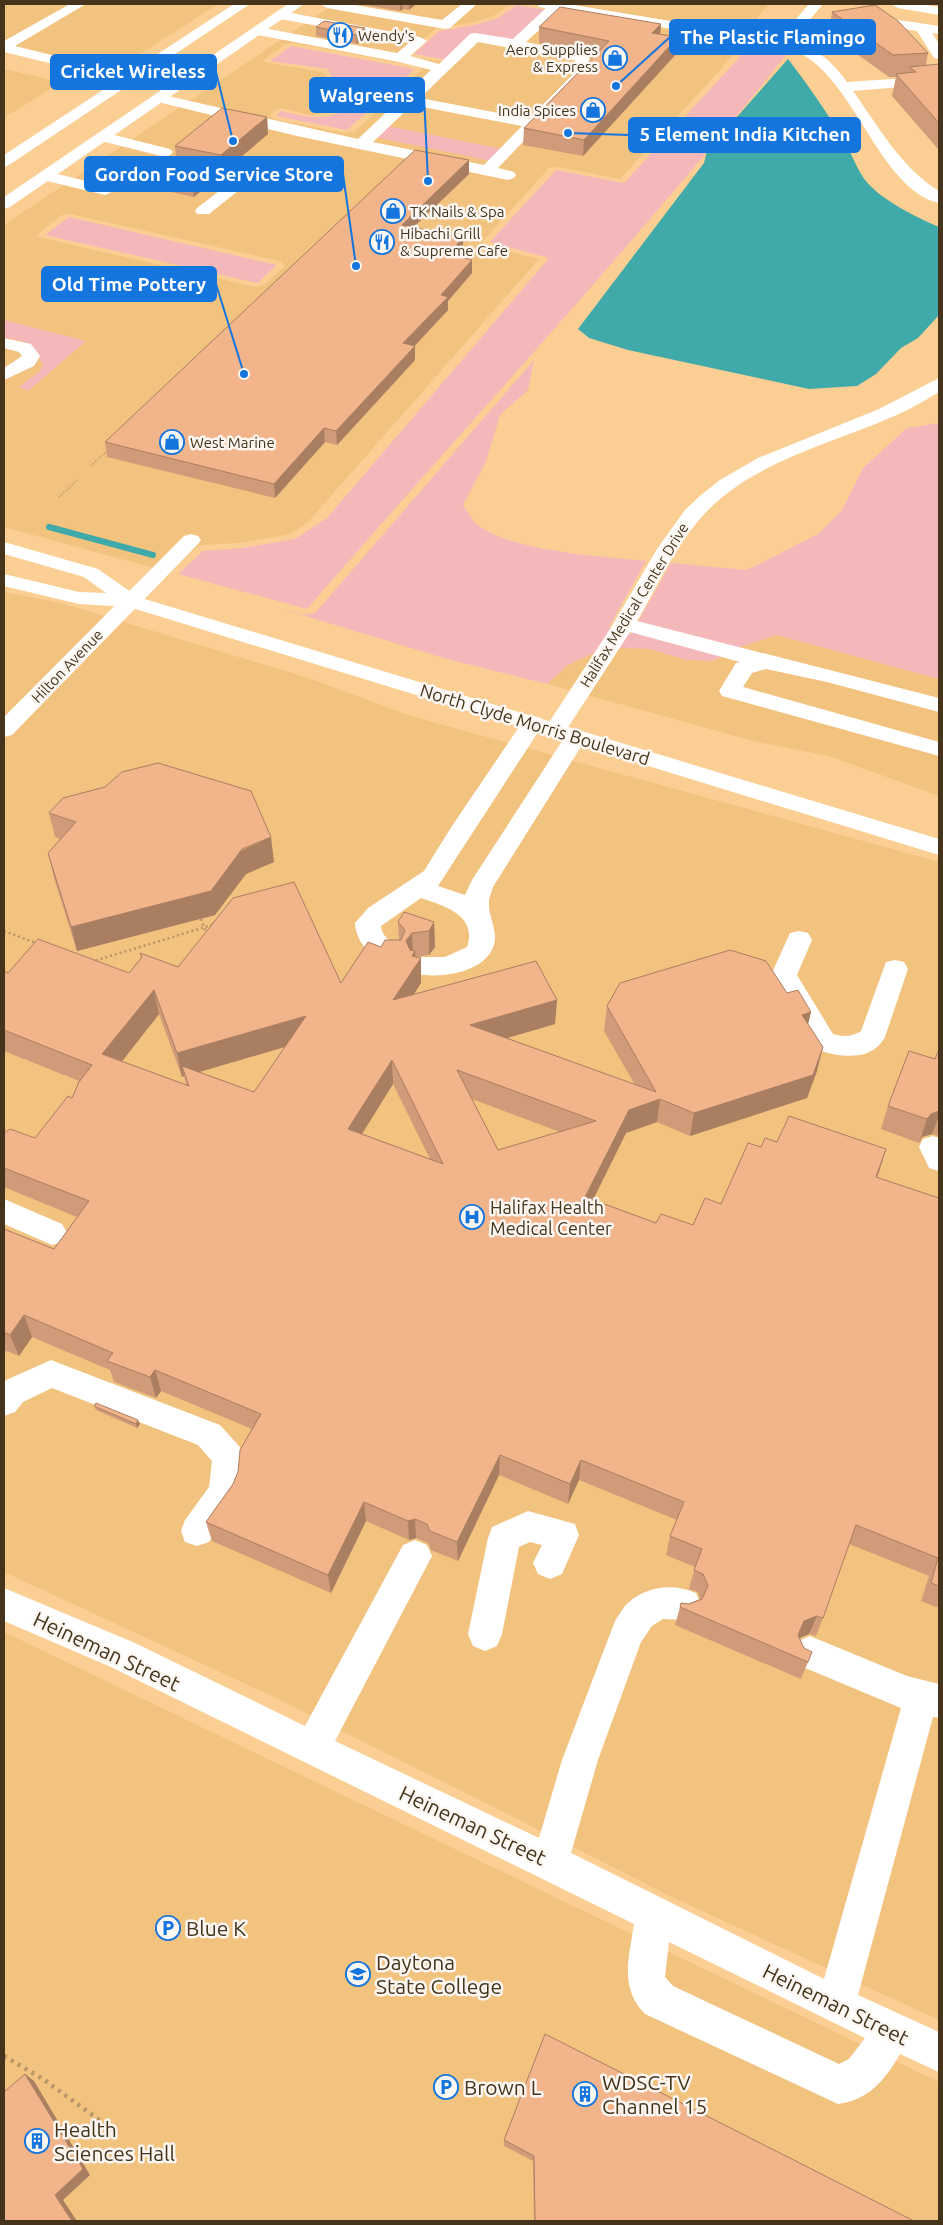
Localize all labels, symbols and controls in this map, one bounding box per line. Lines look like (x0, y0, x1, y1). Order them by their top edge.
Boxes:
callout: The Plastic Flamingo (670, 20, 875, 54)
restaurant icon: Wendy's (327, 22, 353, 48)
text: The Plastic Flamingo (681, 26, 865, 48)
place label: Wendy's (358, 27, 415, 44)
place label: Aero Supplies & Express (506, 41, 598, 75)
shop icon: Aero Supplies & Express (602, 45, 628, 71)
callout: Cricket Wireless (51, 55, 216, 89)
text: Cricket Wireless (60, 60, 206, 82)
callout: Walgreens (310, 78, 424, 112)
text: Walgreens (320, 84, 414, 106)
shop icon: India Spices (580, 97, 606, 123)
place label: India Spices (498, 102, 576, 119)
callout: 5 Element India Kitchen (629, 118, 860, 152)
text: 5 Element India Kitchen (639, 123, 851, 145)
callout: Gordon Food Service Store (85, 157, 343, 191)
text: Gordon Food Service Store (95, 163, 333, 185)
shop icon: TK Nails & Spa (380, 198, 406, 224)
place label: TK Nails & Spa (410, 203, 504, 220)
place label: Hibachi Grill & Supreme Cafe (400, 225, 508, 259)
restaurant icon: Hibachi Grill & Supreme Cafe (369, 229, 395, 255)
callout: Old Time Pottery (42, 267, 216, 301)
text: Old Time Pottery (52, 273, 206, 295)
shop icon: West Marine (159, 429, 185, 455)
place label: West Marine (190, 434, 275, 451)
street label: Halifax Medical Center Drive (576, 520, 692, 690)
street label: Hilton Avenue (28, 626, 106, 706)
street label: North Clyde Morris Boulevard (418, 679, 652, 769)
place label: Halifax Health Medical Center (490, 1197, 612, 1238)
hospital icon: Halifax Health Medical Center (459, 1204, 485, 1230)
street label: Heineman Street (30, 1606, 184, 1696)
street label: Heineman Street (396, 1780, 550, 1870)
parking icon: Blue K (155, 1915, 181, 1941)
place label: Blue K (186, 1916, 246, 1940)
place label: Daytona State College (376, 1950, 502, 1998)
street label: Heineman Street (759, 1958, 913, 2050)
school or university icon: Daytona State College (345, 1961, 371, 1987)
place label: WDSC-TV Channel 15 (602, 2070, 707, 2118)
parking icon: Brown L (433, 2074, 459, 2100)
place label: Brown L (464, 2075, 542, 2099)
building icon: WDSC-TV Channel 15 (572, 2081, 598, 2107)
place label: Health Sciences Hall (54, 2117, 175, 2165)
building icon: Health Sciences Hall (24, 2128, 50, 2154)

